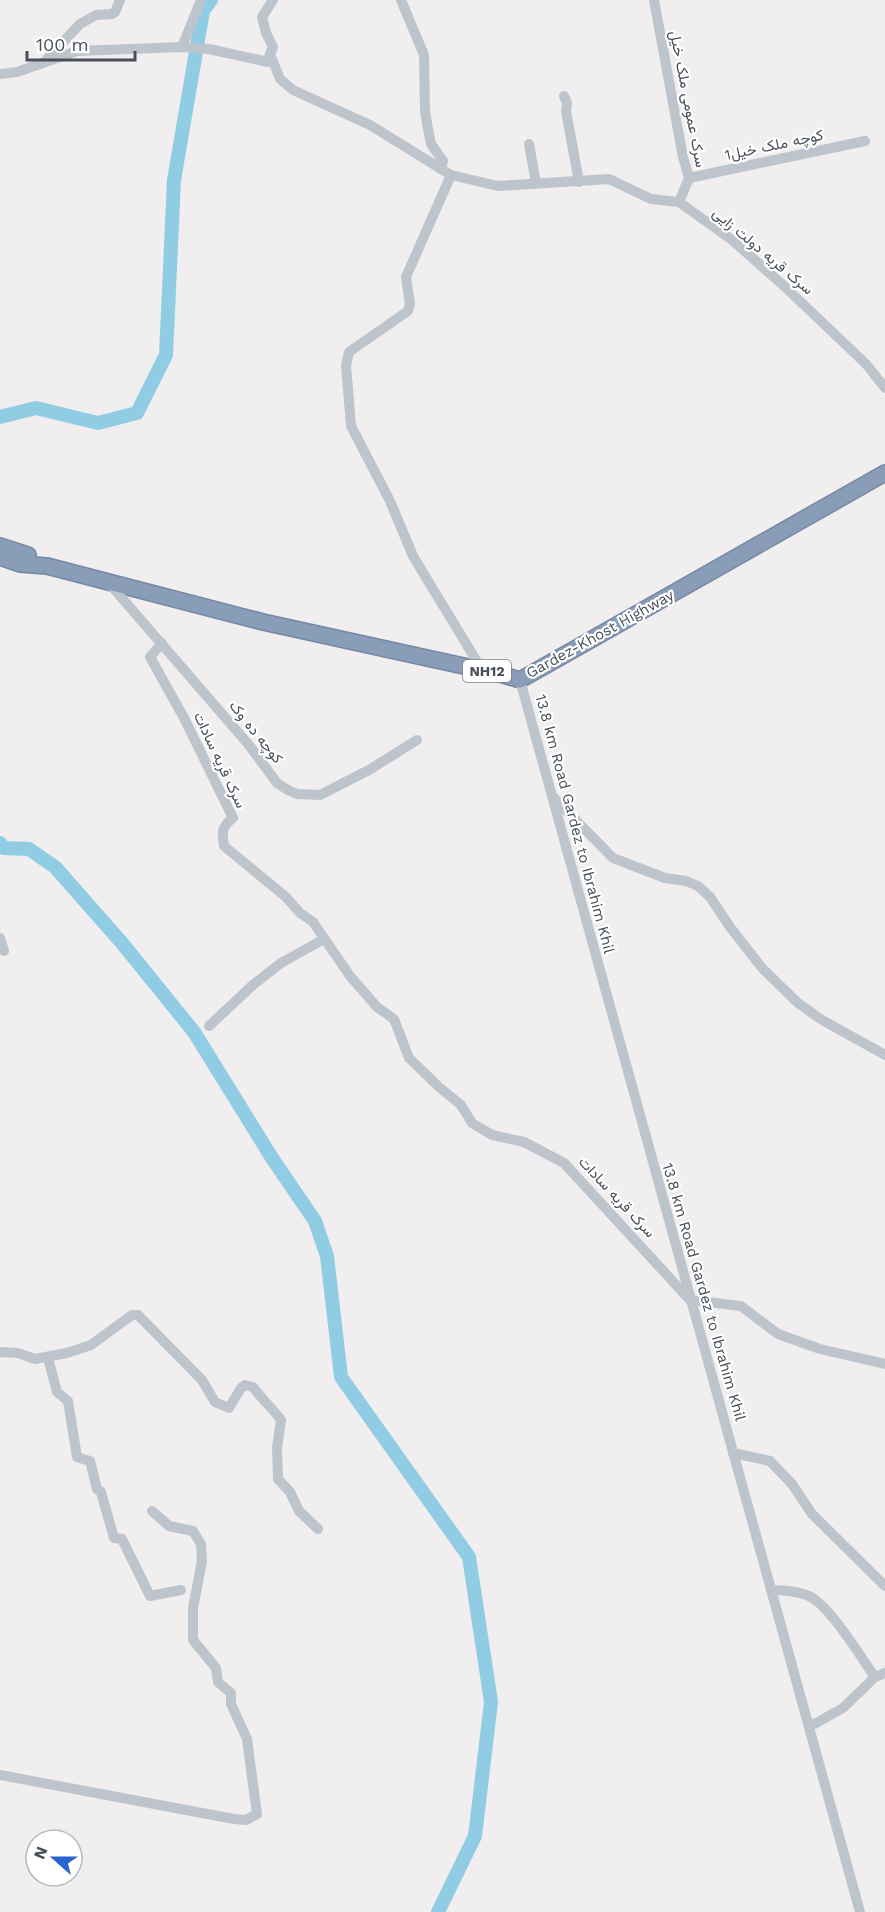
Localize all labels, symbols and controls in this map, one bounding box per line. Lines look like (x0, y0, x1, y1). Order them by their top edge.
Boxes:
scale bar (27, 24, 135, 62)
street label: سرک عمومی ملک خیل (665, 29, 710, 169)
text: 100 m (36, 34, 89, 55)
street label: کوچه ملک خیل1 (723, 126, 825, 165)
street label: سرک قریه دولت زایی (708, 204, 817, 299)
street label: Gardez-Khost Highway (523, 586, 677, 682)
road number: NH12 (463, 660, 511, 682)
street label: 13.8 km Road Gardez to Ibrahim Khil (532, 692, 618, 956)
street label: کوچه ده وک (225, 697, 287, 768)
street label: سرک قریه سادات (190, 709, 250, 811)
street label: سرک قریه سادات (575, 1153, 659, 1241)
street label: 13.8 km Road Gardez to Ibrahim Khil (658, 1161, 750, 1424)
north arrow (24, 1828, 84, 1888)
text: N (29, 1844, 51, 1862)

